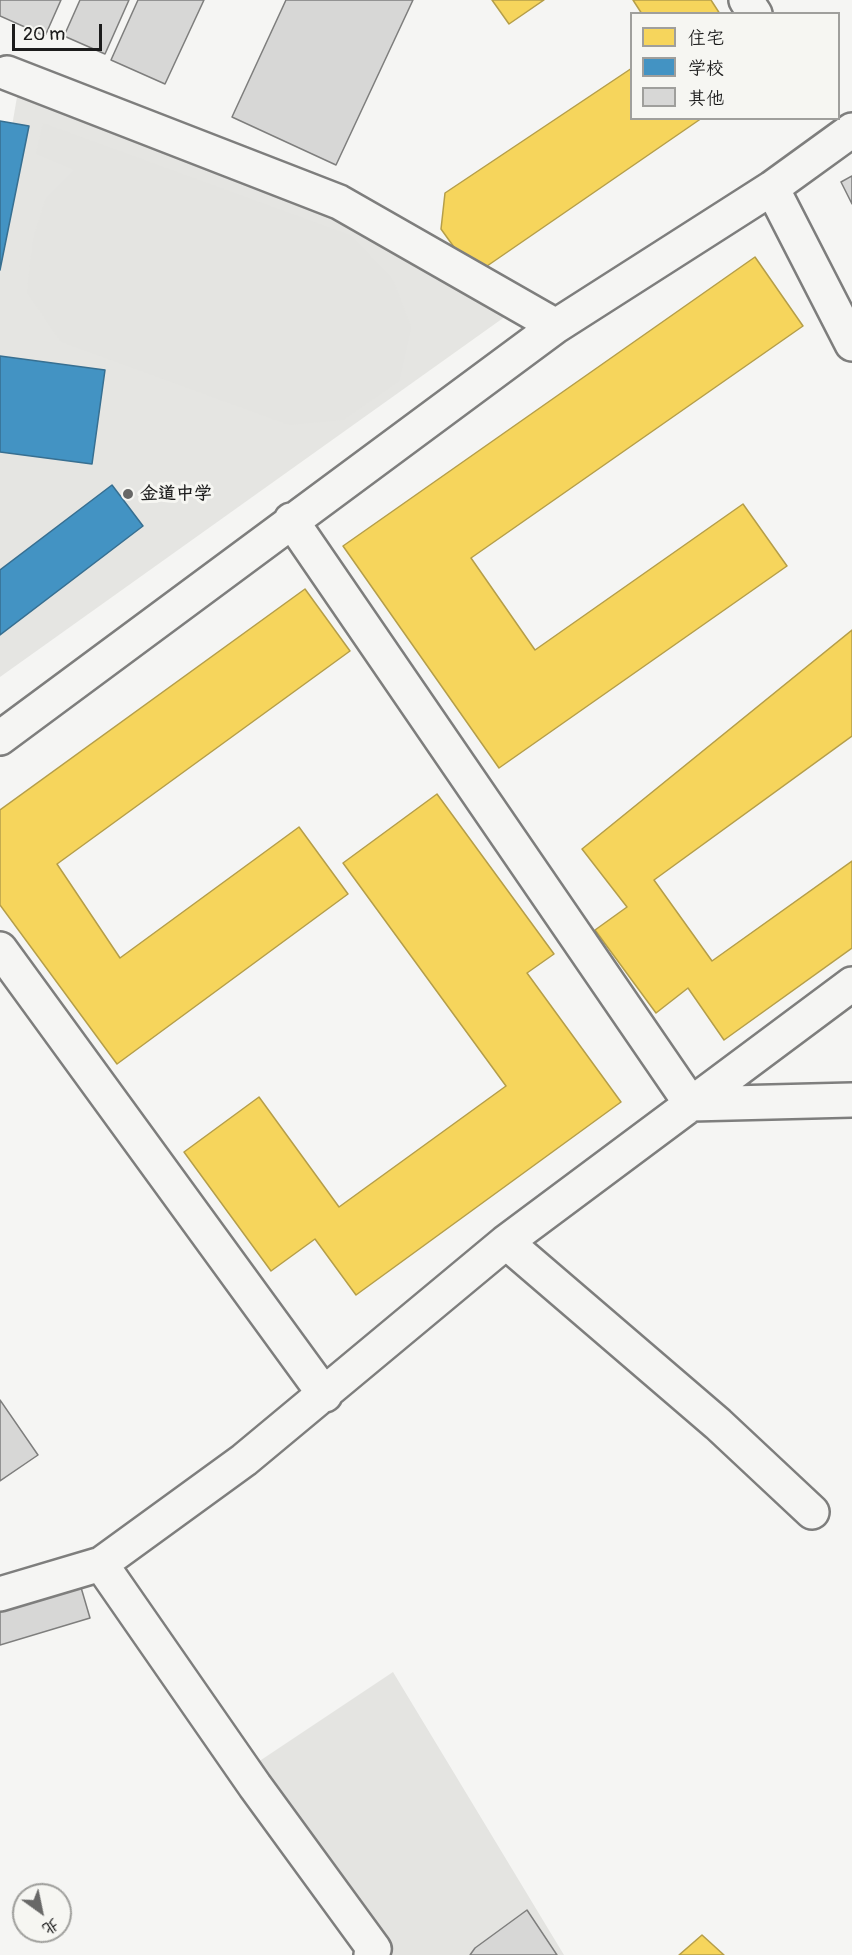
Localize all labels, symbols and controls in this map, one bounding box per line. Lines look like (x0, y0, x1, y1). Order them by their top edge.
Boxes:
scale bar (15, 12, 105, 50)
legend (630, 12, 840, 120)
text: 20 m (23, 23, 65, 46)
text: 住宅 (688, 27, 724, 50)
text: 学校 (688, 57, 724, 80)
text: 其他 (688, 87, 724, 110)
place label: 金道中学 (140, 483, 212, 505)
marker: 金道中学 (121, 487, 135, 501)
north arrow (12, 1883, 72, 1943)
text: 北 (39, 1914, 63, 1939)

